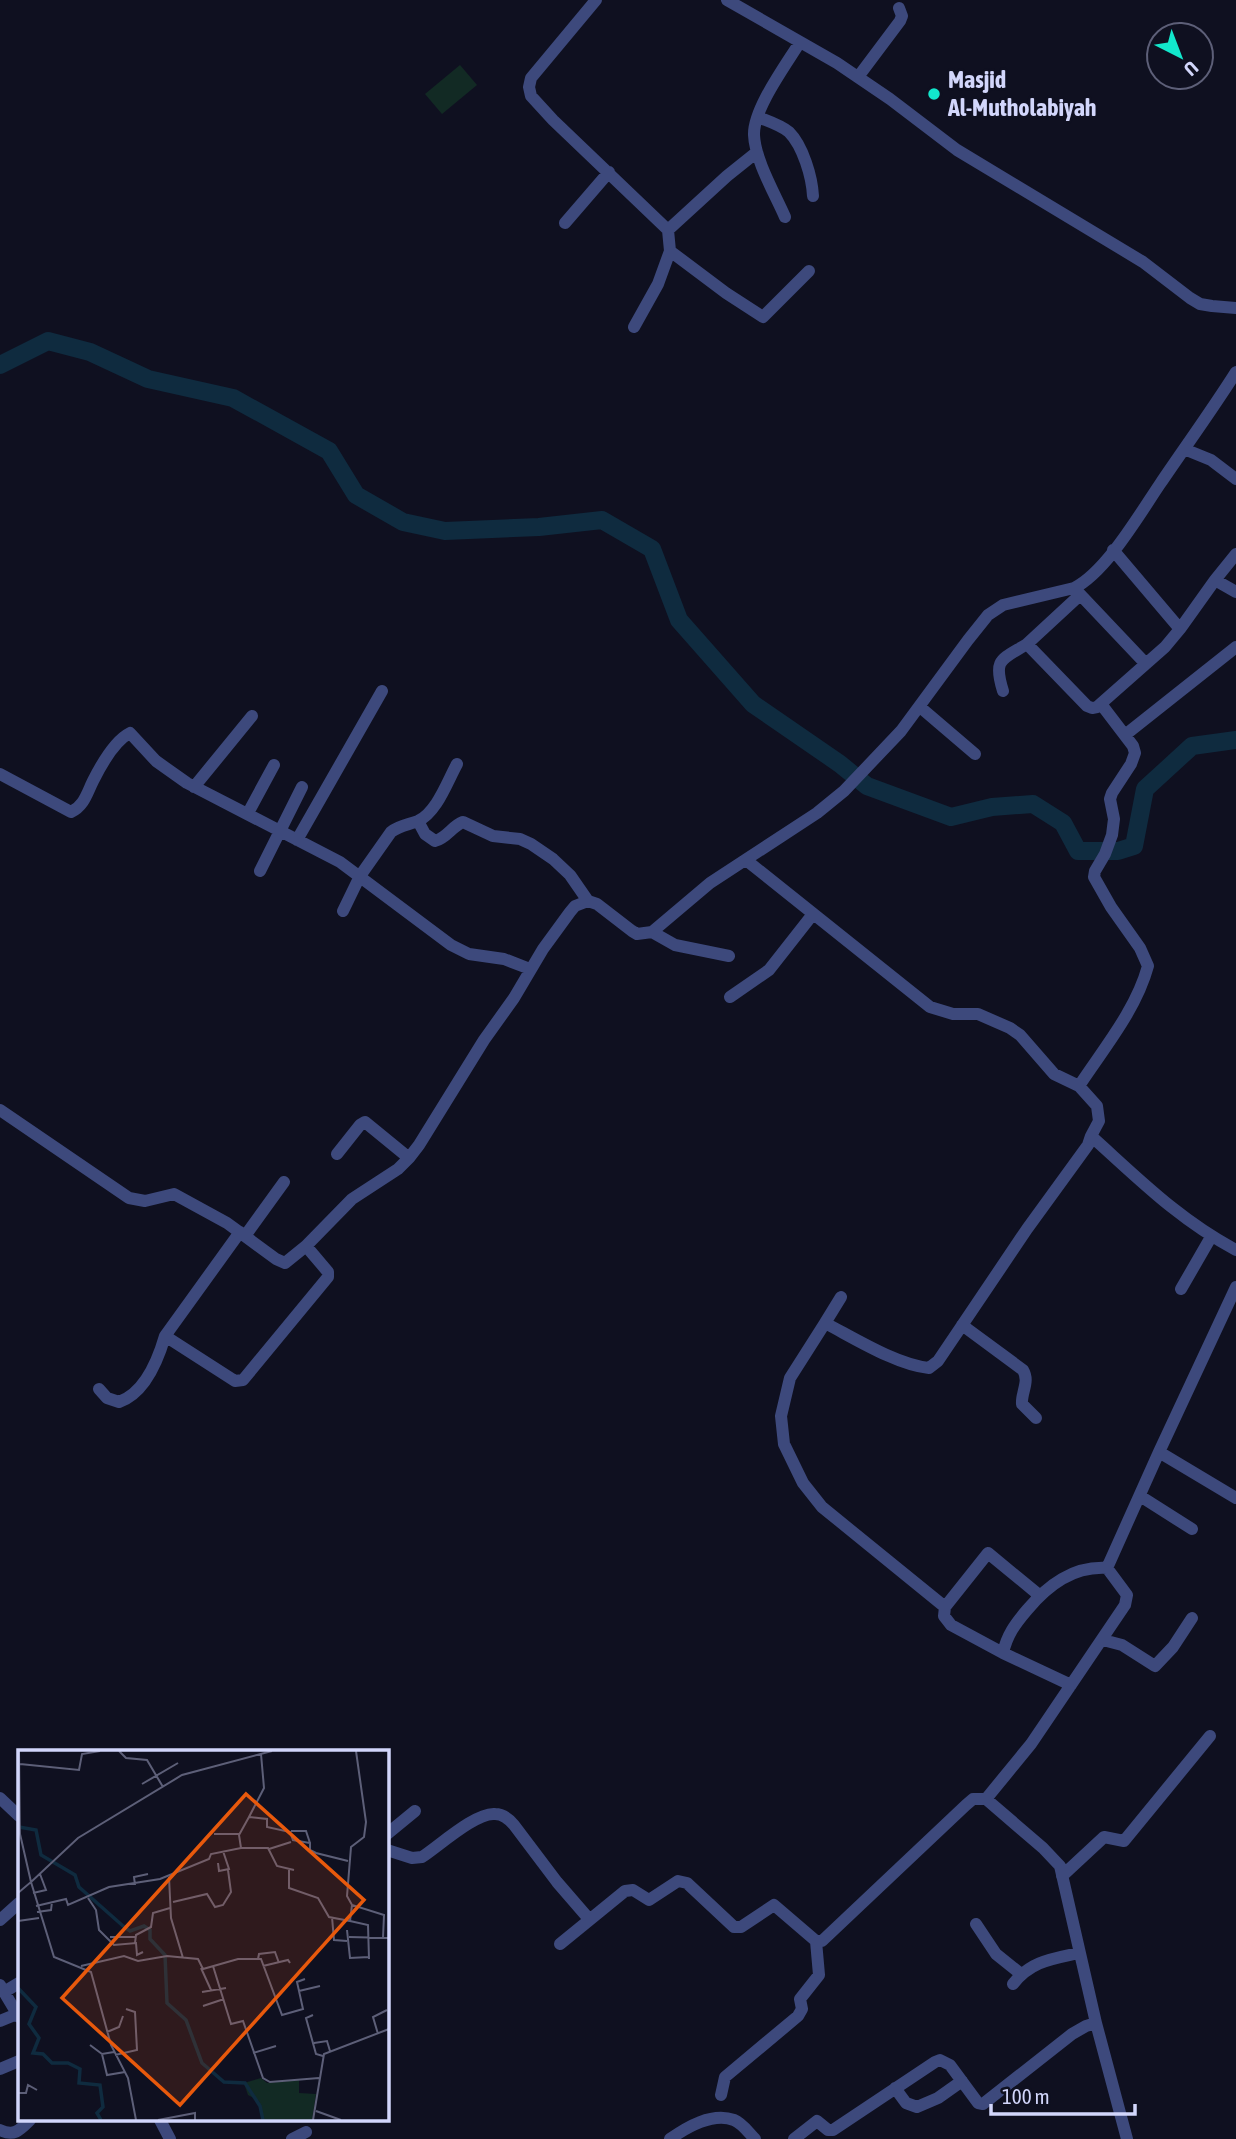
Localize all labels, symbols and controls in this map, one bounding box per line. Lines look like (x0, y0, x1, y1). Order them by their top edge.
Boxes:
north arrow (1145, 21, 1215, 91)
text: U (1180, 57, 1203, 81)
place label: Masjid Al-Mutholabiyah (947, 66, 1097, 121)
marker: Masjid Al-Mutholabiyah (926, 86, 942, 102)
inset map (18, 1750, 388, 2122)
scale bar (991, 2072, 1134, 2116)
text: 100 m (1002, 2084, 1050, 2108)

